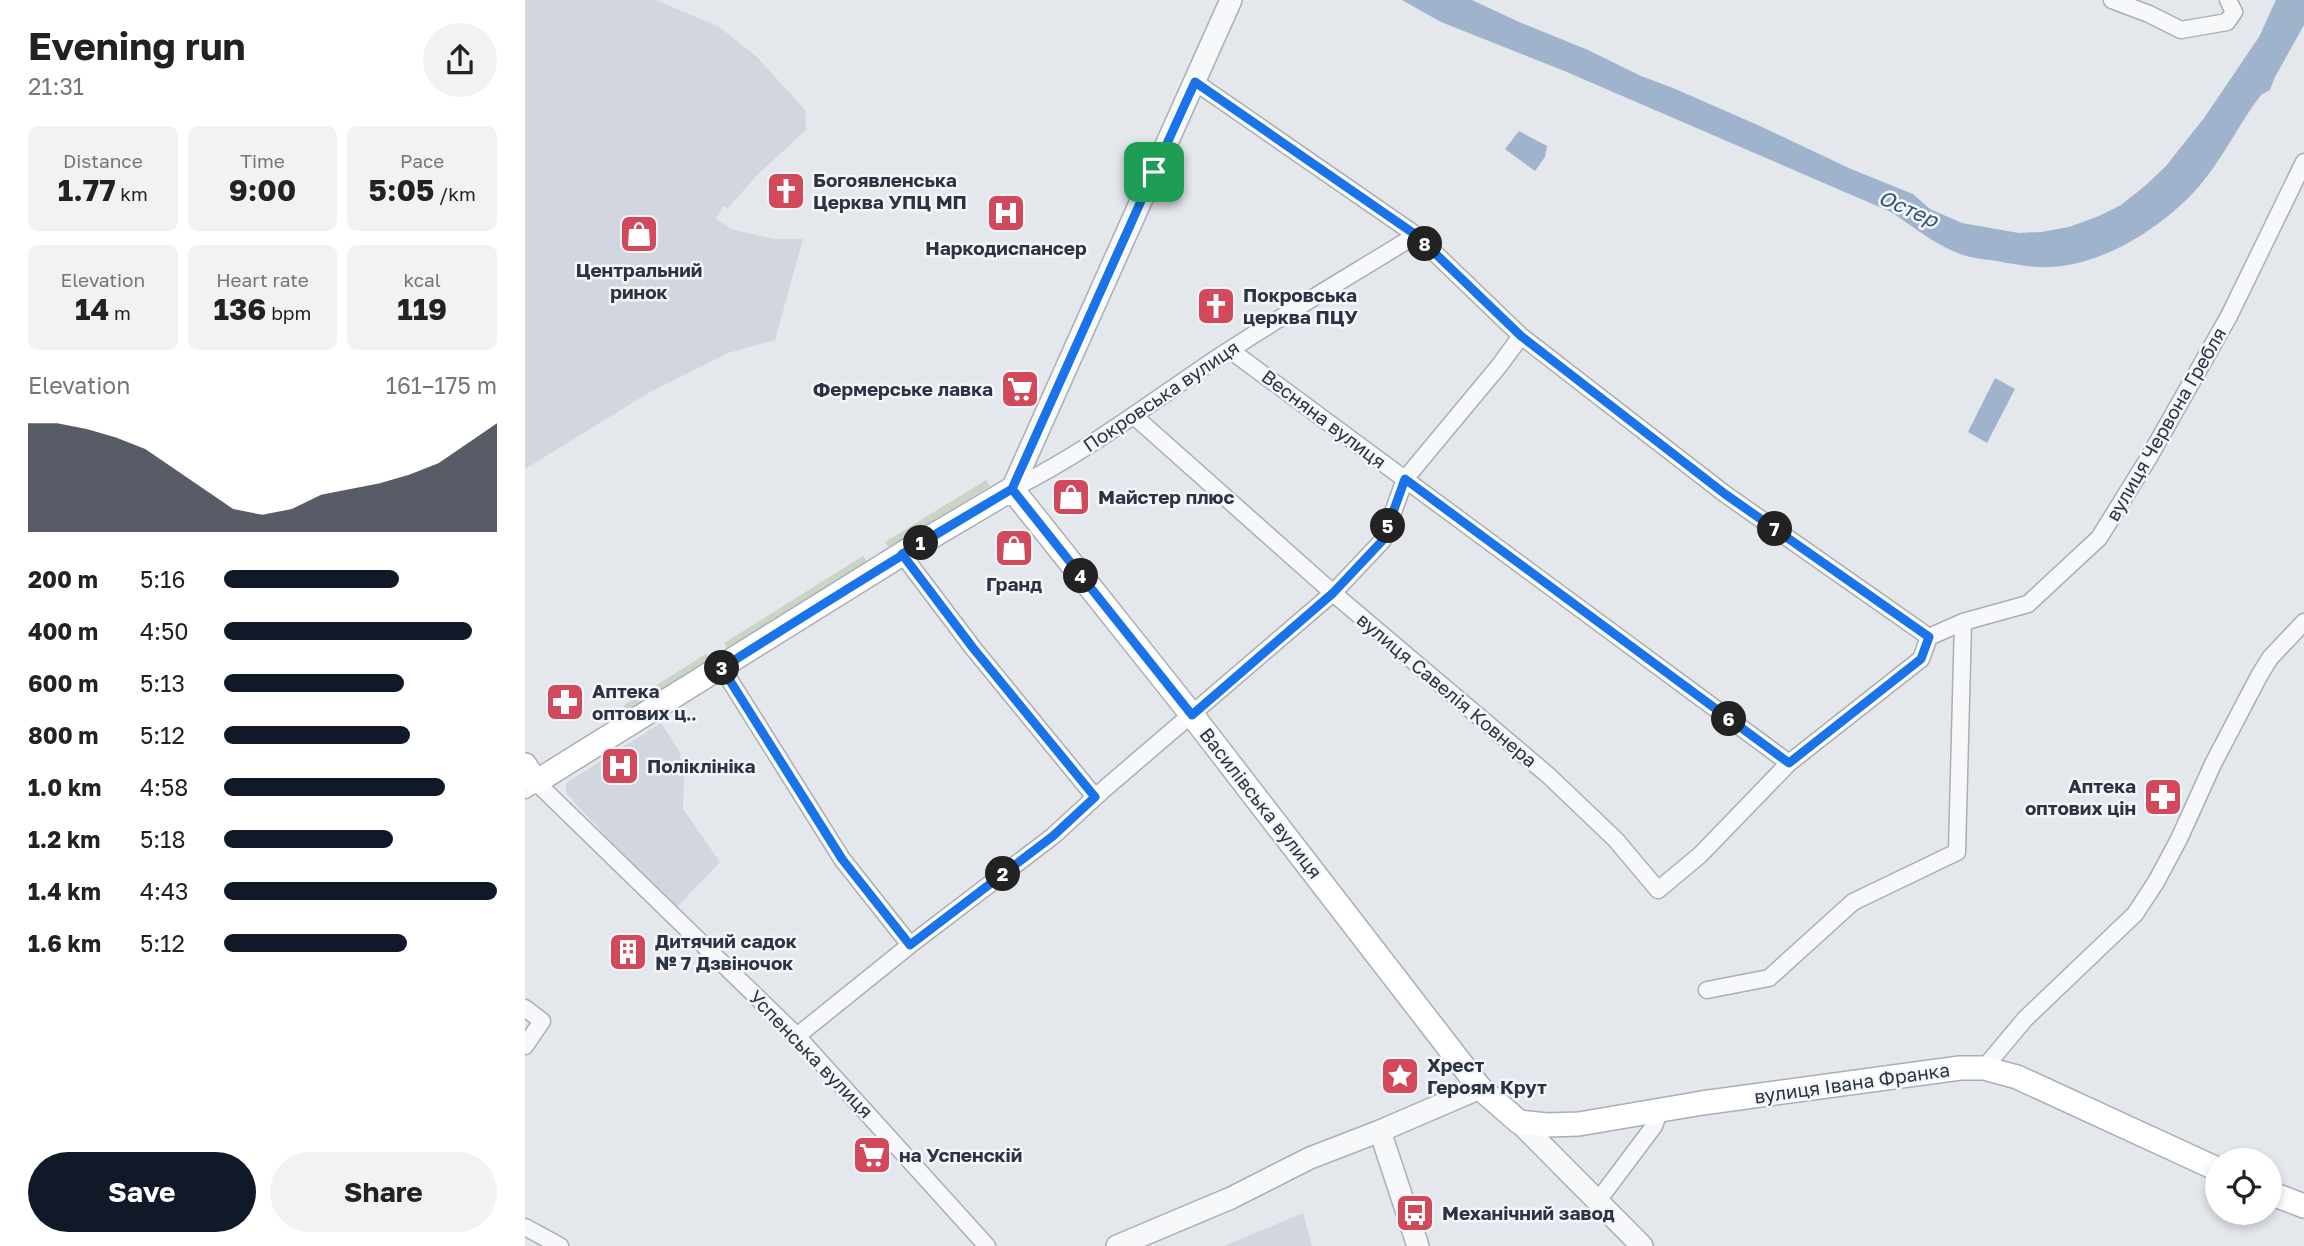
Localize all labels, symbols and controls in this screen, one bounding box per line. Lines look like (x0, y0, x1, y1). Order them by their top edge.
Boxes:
text: Evening run (28, 23, 246, 68)
button: share (423, 23, 497, 97)
text: 21:31 (28, 72, 84, 100)
pin (1124, 142, 1184, 202)
text: Distance (63, 149, 143, 172)
text: Time (240, 149, 285, 172)
text: Pace (400, 149, 444, 172)
icon: arrive (1135, 153, 1173, 191)
place label: Богоявленська Церква УПЦ МП (813, 168, 967, 213)
church icon: Богоявленська Церква УПЦ МП (765, 170, 807, 212)
text: 1.77 (58, 172, 116, 208)
text: 9:00 (229, 172, 296, 208)
text: 5:05 (369, 172, 434, 208)
text: km (116, 182, 148, 205)
text: /km (434, 182, 476, 205)
water label: Остер (1875, 184, 1944, 233)
hospital icon: Наркодиспансер (985, 192, 1027, 234)
shop icon: Центральний ринок (618, 213, 660, 255)
pin: 8 (1408, 226, 1443, 262)
text: 8 (1418, 232, 1431, 255)
place label: Наркодиспансер (925, 236, 1087, 259)
place label: Центральний ринок (576, 258, 702, 303)
text: Elevation (61, 268, 145, 291)
text: Heart rate (216, 268, 309, 291)
text: kcal (403, 268, 441, 291)
place label: Покровська церква ПЦУ (1243, 283, 1358, 328)
church icon: Покровська церква ПЦУ (1195, 285, 1237, 327)
text: 14 (75, 291, 109, 327)
text: 136 (214, 291, 266, 327)
text: 119 (397, 291, 447, 327)
text: m (109, 301, 131, 324)
text: bpm (266, 301, 311, 324)
street label: вулиця Червона Гребля (2101, 323, 2230, 525)
street label: Покровська вулиця (1078, 335, 1243, 456)
street label: Весняна вулиця (1258, 364, 1391, 473)
supermarket icon: Фермерське лавка (999, 368, 1041, 410)
text: Elevation (28, 371, 130, 399)
text: 161–175 m (386, 371, 497, 399)
place label: Фермерське лавка (813, 377, 993, 400)
shop icon: Майстер плюс (1050, 476, 1092, 518)
place label: Майстер плюс (1098, 485, 1234, 508)
pin: 5 (1371, 508, 1405, 544)
pin: 7 (1757, 512, 1793, 546)
text: 5 (1382, 514, 1393, 537)
text: 7 (1769, 517, 1780, 540)
pin: 1 (903, 526, 939, 560)
shop icon: Гранд (993, 527, 1035, 569)
text: 1 (916, 531, 925, 554)
pin: 4 (1063, 558, 1099, 594)
text: 4 (1075, 564, 1086, 587)
text: 200 m (28, 565, 98, 593)
text: 5:16 (140, 565, 185, 593)
place label: Гранд (986, 572, 1042, 595)
street label: вулиця Савелія Ковнера (1353, 608, 1542, 772)
text: 400 m (28, 617, 98, 645)
text: 4:50 (140, 617, 189, 645)
pin: 3 (705, 650, 739, 686)
text: 3 (716, 656, 727, 679)
text: 600 m (28, 669, 98, 697)
text: 5:13 (140, 669, 185, 697)
place label: Аптека оптових ц‥ (592, 679, 696, 724)
pharmacy icon: Аптека оптових ц‥ (544, 681, 586, 723)
pin: 6 (1711, 702, 1747, 736)
text: 6 (1722, 707, 1735, 730)
text: 800 m (28, 721, 99, 749)
text: 5:12 (140, 721, 185, 749)
street label: Василівська вулиця (1195, 723, 1327, 883)
hospital icon: Поліклініка (599, 745, 641, 787)
place label: Поліклініка (647, 754, 755, 777)
text: 1.0 km (28, 773, 101, 801)
text: 4:58 (140, 773, 188, 801)
place label: Аптека оптових цін (2025, 774, 2136, 819)
pharmacy icon: Аптека оптових цін (2142, 776, 2184, 818)
text: 1.2 km (28, 825, 100, 853)
text: 5:18 (140, 825, 185, 853)
pin: 2 (986, 856, 1021, 892)
text: 2 (997, 862, 1008, 885)
text: 1.4 km (28, 877, 101, 905)
text: 4:43 (140, 877, 188, 905)
text: 1.6 km (28, 929, 101, 957)
text: 5:12 (140, 929, 185, 957)
place label: Дитячий садок № 7 Дзвіночок (655, 929, 797, 974)
building icon: Дитячий садок № 7 Дзвіночок (607, 931, 649, 973)
street label: Успенська вулиця (745, 985, 878, 1122)
place label: Хрест Героям Крут (1427, 1053, 1547, 1098)
place icon: Хрест Героям Крут (1379, 1055, 1421, 1097)
street label: вулиця Івана Франка (1753, 1057, 1951, 1108)
supermarket icon: на Успенскій (851, 1134, 893, 1176)
place label: на Успенскій (899, 1143, 1022, 1166)
map controls (2205, 1148, 2282, 1225)
button: locate (2205, 1148, 2282, 1225)
button: Save (28, 1152, 256, 1232)
button: Share (270, 1152, 497, 1232)
bus stop icon: Механічний завод (1394, 1192, 1436, 1234)
place label: Механічний завод (1442, 1201, 1615, 1224)

